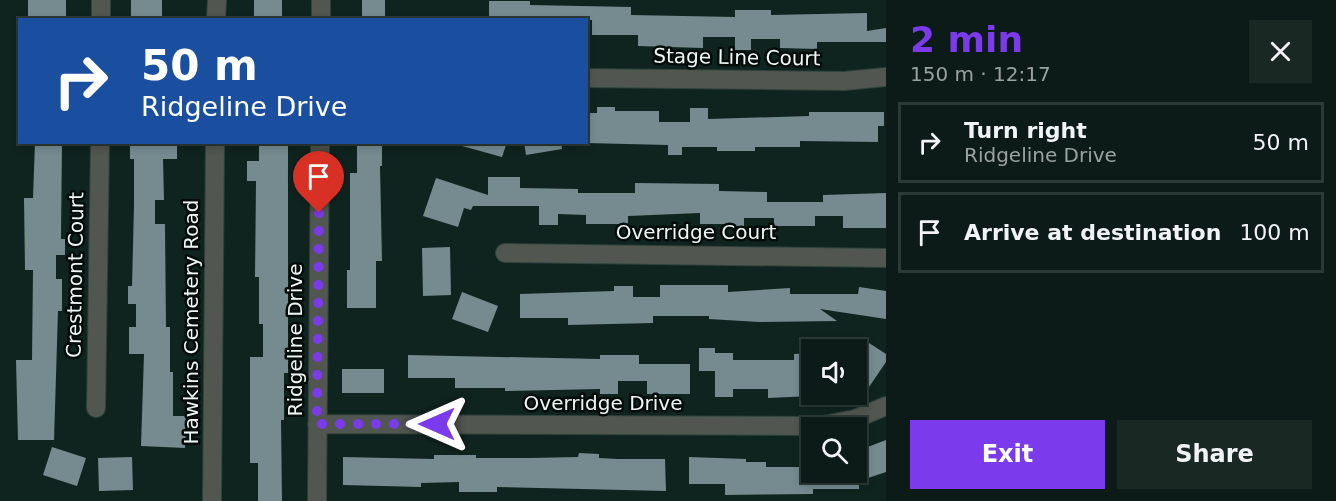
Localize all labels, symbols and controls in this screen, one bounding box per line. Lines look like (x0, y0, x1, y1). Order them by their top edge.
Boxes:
text: 2 min (910, 19, 1023, 60)
button: close (1249, 20, 1312, 83)
text: 50 m (141, 41, 258, 90)
icon: right (42, 42, 120, 120)
street label: Stage Line Court (653, 44, 821, 70)
text: 150 m · 12:17 (910, 62, 1051, 86)
text: Ridgeline Drive (141, 91, 347, 122)
text: Turn right (964, 118, 1087, 143)
icon: right (913, 126, 946, 159)
text: 50 m (1253, 130, 1309, 155)
text: Ridgeline Drive (964, 143, 1117, 167)
pin (293, 151, 344, 213)
icon: arrive (302, 160, 335, 193)
street label: Crestmont Court (62, 192, 88, 358)
street label: Hawkins Cemetery Road (179, 199, 203, 445)
icon: arrive (913, 216, 946, 249)
street label: Overridge Court (616, 220, 776, 244)
text: Arrive at destination (964, 220, 1221, 245)
text: 100 m (1239, 220, 1310, 245)
street label: Ridgeline Drive (283, 264, 307, 416)
map controls (801, 339, 867, 483)
button: sound (801, 339, 867, 405)
street label: Overridge Drive (524, 391, 682, 415)
position arrow (405, 392, 469, 456)
button: search (801, 417, 867, 483)
button: Exit (910, 420, 1105, 489)
button: Share (1117, 420, 1312, 489)

